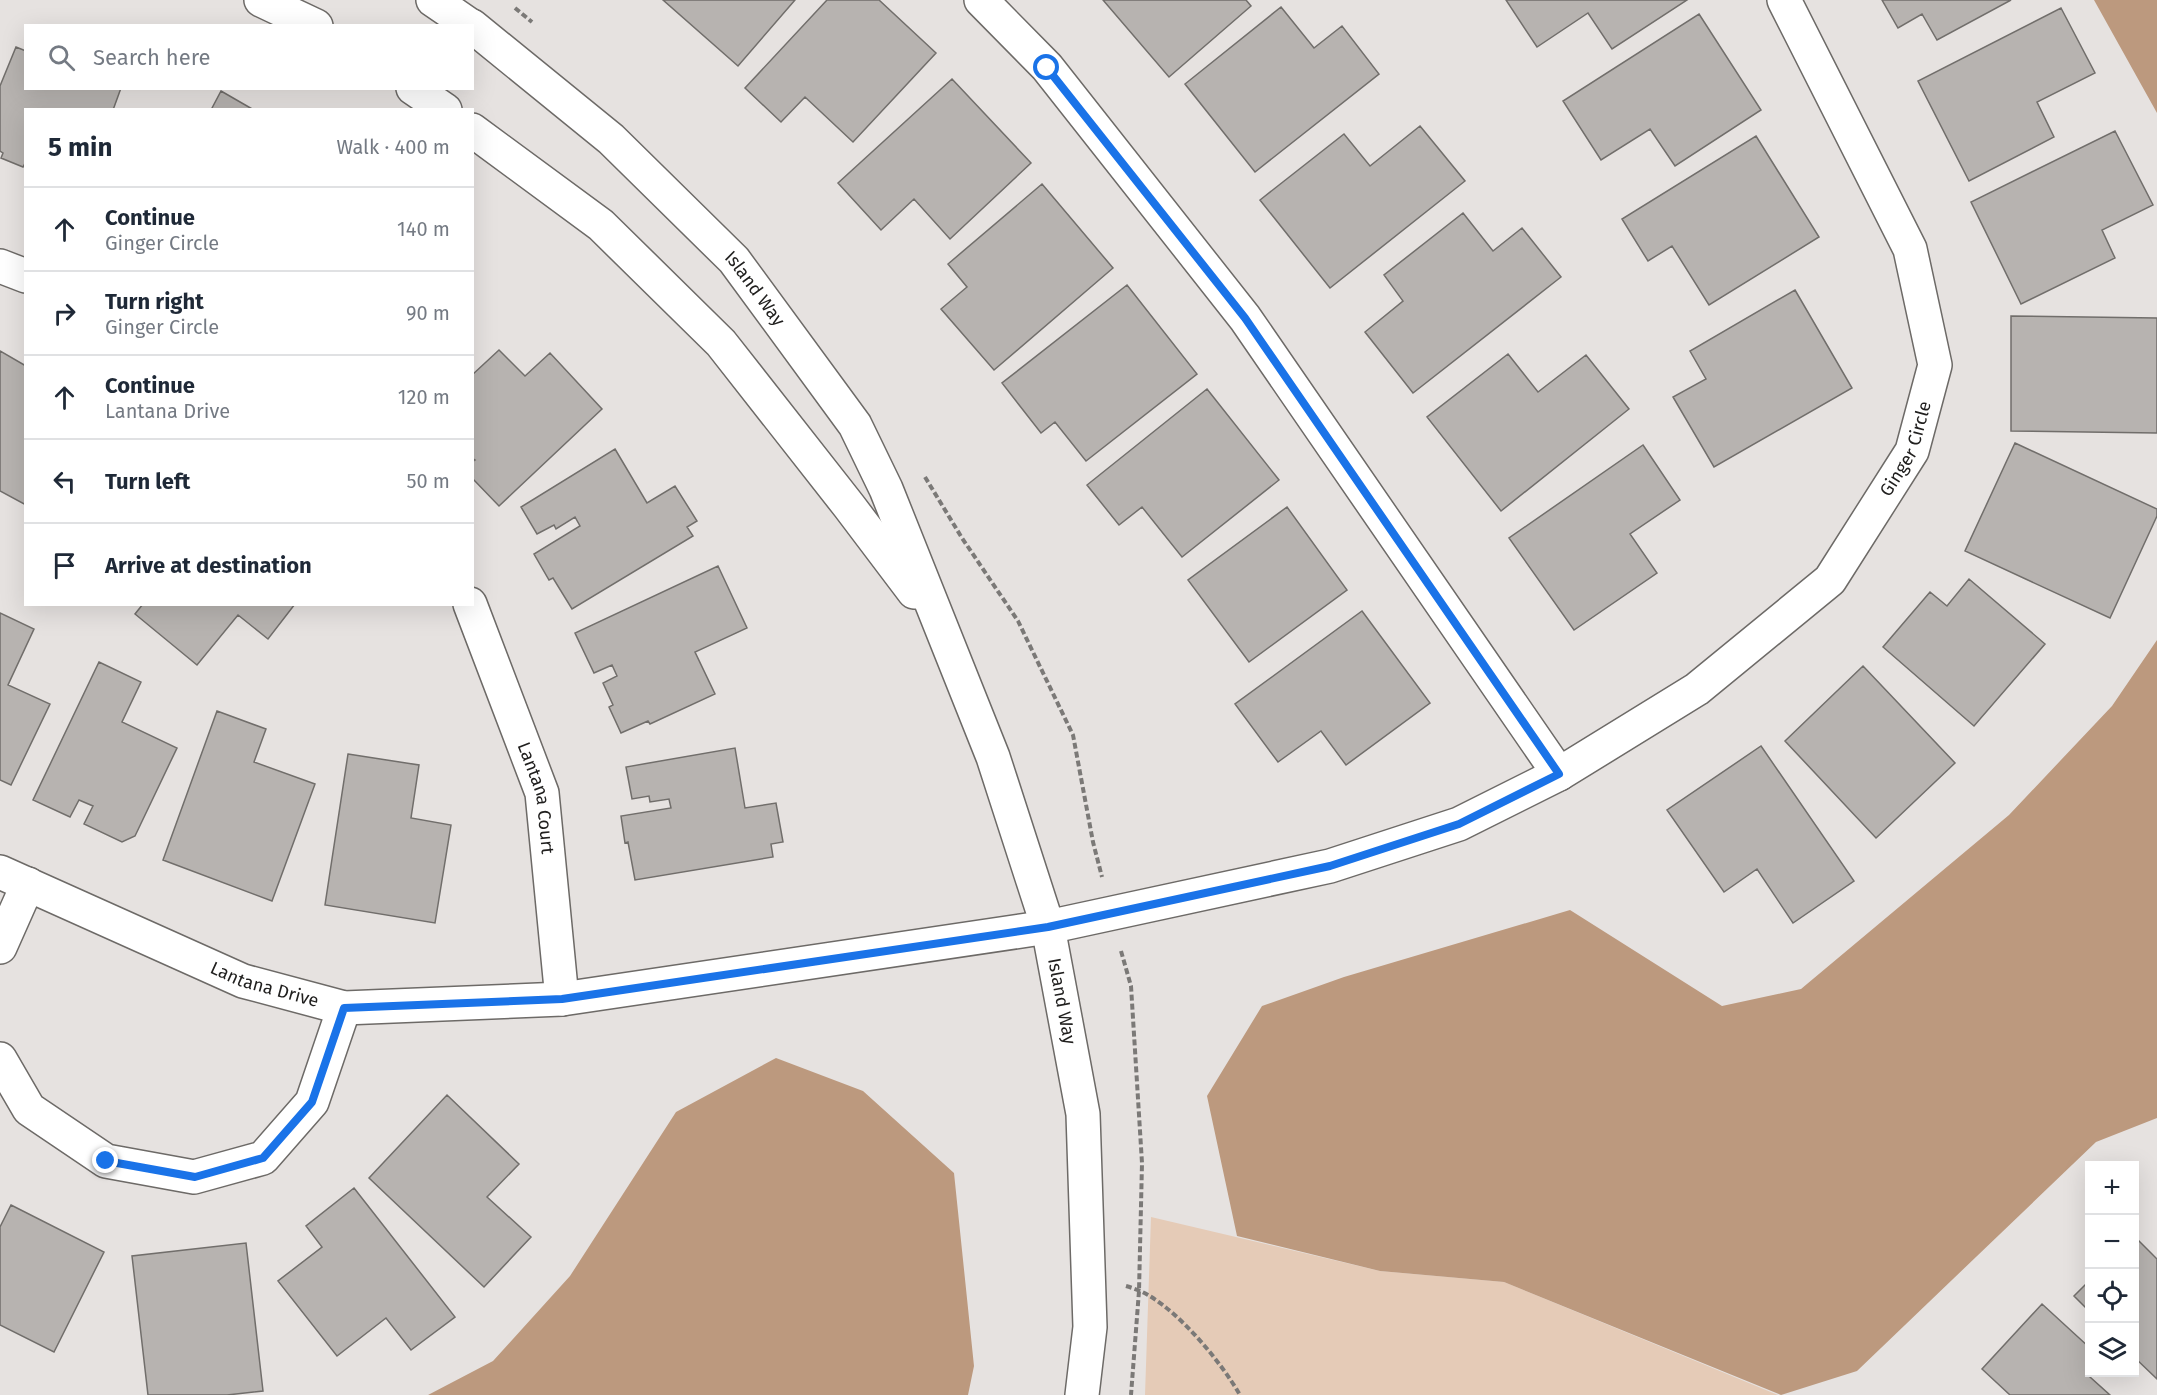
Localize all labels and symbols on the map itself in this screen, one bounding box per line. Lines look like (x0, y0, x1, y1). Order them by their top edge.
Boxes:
route start (1033, 54, 1059, 80)
street label: Island Way (720, 246, 790, 330)
street label: Ginger Circle (1875, 399, 1936, 500)
street label: Lantana Court (513, 739, 559, 855)
street label: Island Way (1043, 956, 1081, 1046)
street label: Lantana Drive (207, 957, 321, 1012)
route end (92, 1147, 118, 1173)

